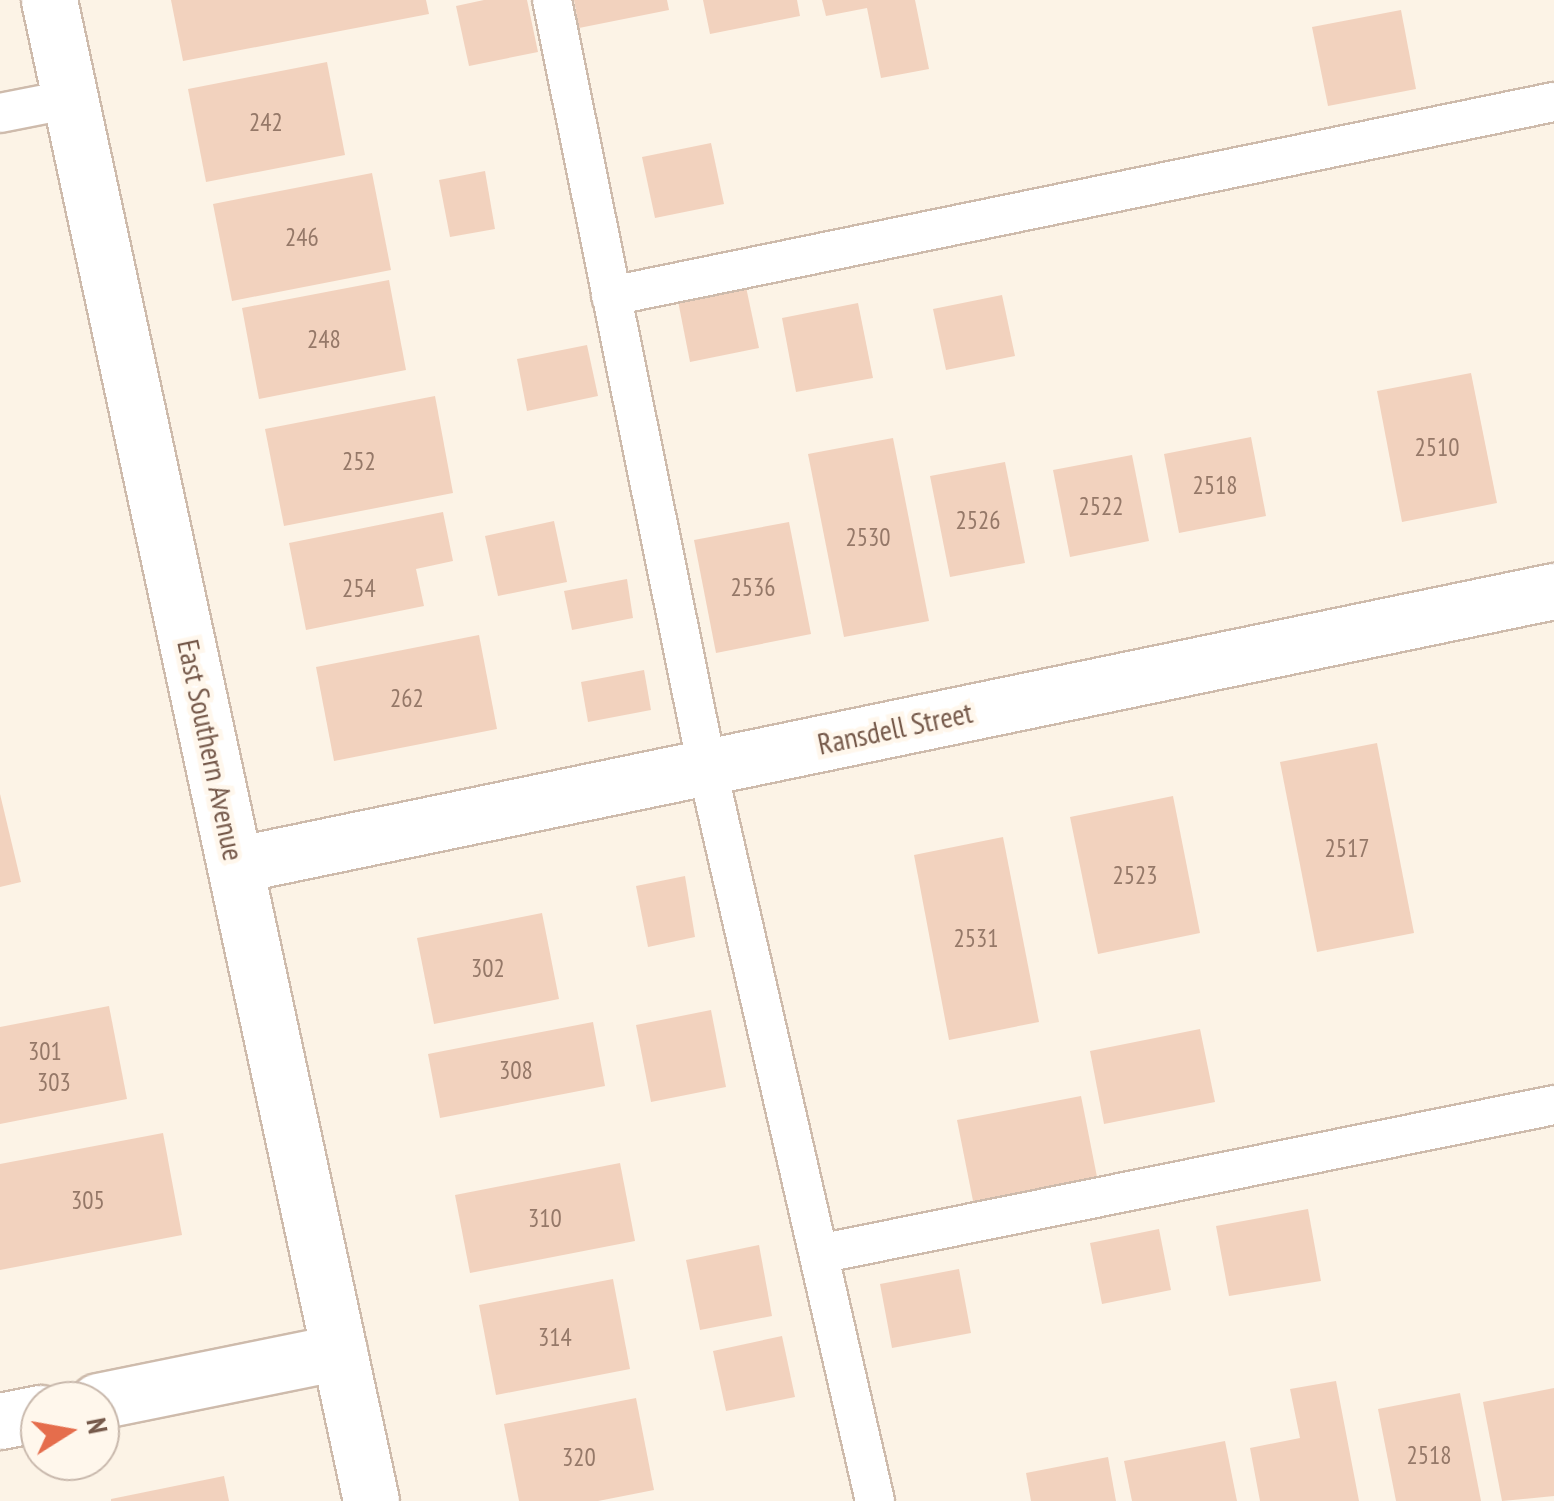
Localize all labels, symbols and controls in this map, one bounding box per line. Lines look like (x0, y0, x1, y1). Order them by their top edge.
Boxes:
house number: 242 (249, 107, 283, 137)
house number: 246 (285, 222, 319, 252)
house number: 248 (307, 324, 341, 354)
house number: 2510 (1415, 432, 1459, 462)
house number: 252 (342, 446, 376, 476)
house number: 2518 (1193, 470, 1237, 500)
house number: 2522 (1079, 491, 1123, 521)
house number: 2526 (956, 505, 1000, 535)
house number: 2530 (846, 522, 890, 552)
house number: 2536 (731, 572, 775, 602)
house number: 254 (342, 573, 376, 603)
street label: East Southern Avenue (170, 636, 252, 864)
house number: 262 (390, 683, 424, 713)
street label: Ransdell Street (814, 694, 976, 762)
house number: 2517 (1325, 833, 1369, 863)
house number: 2523 (1113, 860, 1157, 890)
house number: 2531 (954, 923, 998, 953)
house number: 302 (471, 953, 505, 983)
house number: 301 (28, 1036, 62, 1066)
house number: 308 (499, 1055, 533, 1085)
house number: 303 (37, 1067, 71, 1097)
house number: 305 (71, 1185, 105, 1215)
house number: 310 (528, 1203, 562, 1233)
house number: 314 (538, 1322, 572, 1352)
north arrow (20, 1381, 120, 1481)
text: N (78, 1415, 118, 1437)
house number: 2518 (1407, 1440, 1451, 1470)
house number: 320 (562, 1442, 596, 1472)

